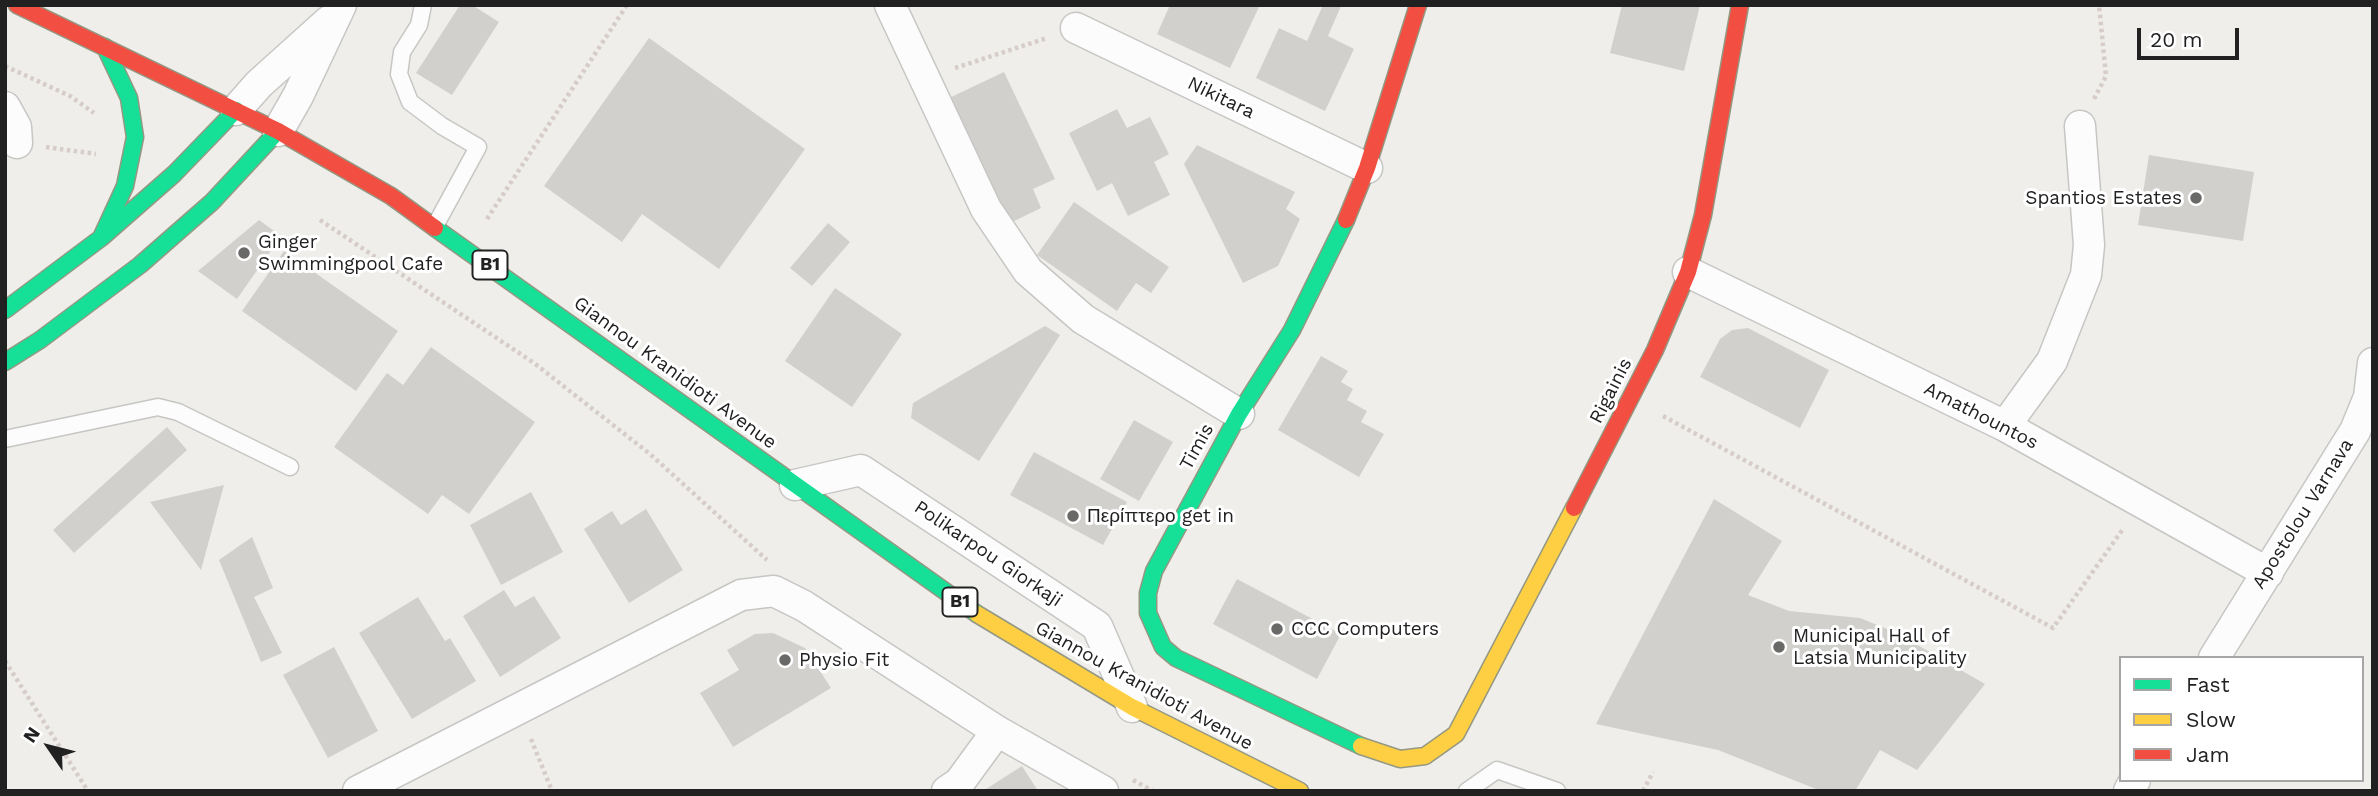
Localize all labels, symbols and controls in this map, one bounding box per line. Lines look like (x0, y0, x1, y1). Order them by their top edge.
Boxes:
scale bar (2140, 14, 2242, 58)
text: 20 m (2150, 27, 2202, 52)
street label: Nikitara (1184, 72, 1258, 124)
place label: Spantios Estates (2025, 187, 2182, 209)
marker: Spantios Estates (2188, 190, 2204, 206)
place label: Ginger Swimmingpool Cafe (258, 231, 443, 275)
marker: Ginger Swimmingpool Cafe (236, 245, 252, 261)
road number: B1 (472, 250, 508, 279)
street label: Giannou Kranidioti Avenue (569, 292, 781, 454)
street label: Rigainis (1585, 354, 1637, 428)
street label: Amathountos (1920, 377, 2042, 455)
street label: Timis (1175, 420, 1219, 474)
street label: Apostolou Varnava (2248, 435, 2358, 593)
street label: Polikarpou Giorkaji (910, 496, 1066, 612)
place label: Περίπτερο get in (1087, 505, 1234, 527)
marker: Περίπτερο get in (1065, 508, 1081, 524)
road number: B1 (942, 588, 978, 616)
street label: Giannou Kranidioti Avenue (1031, 617, 1257, 755)
place label: CCC Computers (1291, 618, 1439, 640)
marker: CCC Computers (1269, 621, 1285, 637)
place label: Municipal Hall of Latsia Municipality (1793, 625, 1967, 669)
marker: Municipal Hall of Latsia Municipality (1771, 639, 1787, 655)
place label: Physio Fit (799, 649, 889, 671)
marker: Physio Fit (777, 652, 793, 668)
legend (2119, 656, 2364, 782)
text: Fast (2186, 672, 2230, 697)
text: Slow (2186, 707, 2236, 732)
north arrow (14, 712, 84, 782)
text: N (18, 722, 45, 747)
text: Jam (2186, 742, 2229, 767)

